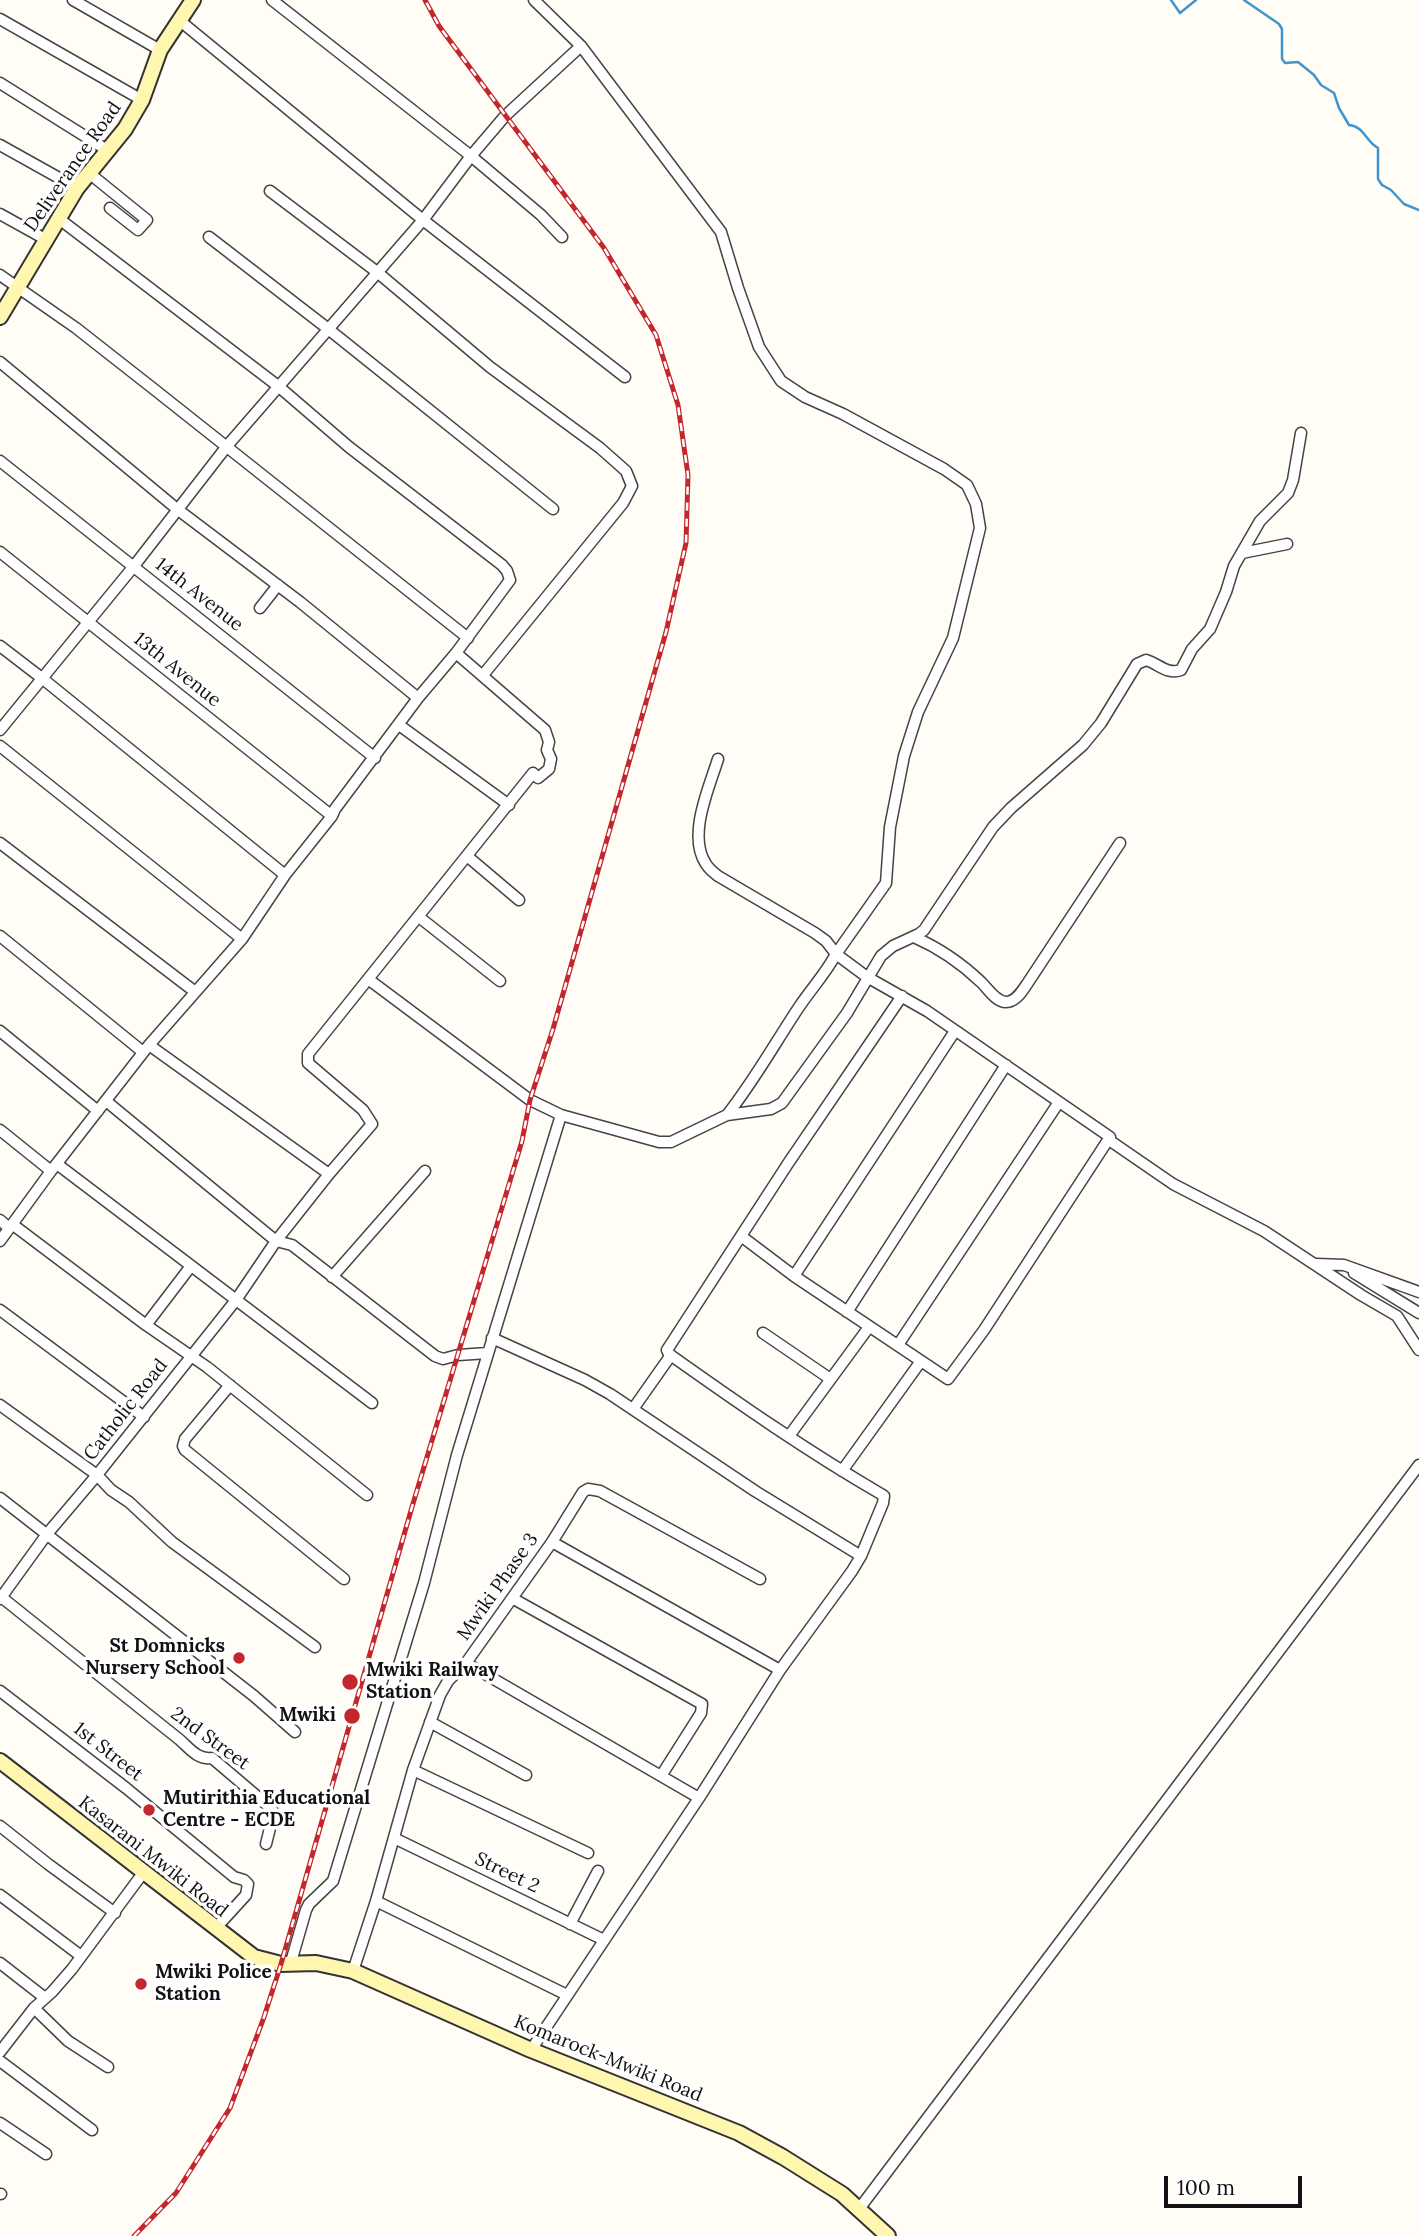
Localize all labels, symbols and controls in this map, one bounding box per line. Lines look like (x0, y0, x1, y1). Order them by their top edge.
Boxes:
street label: Deliverance Road (20, 98, 126, 236)
street label: 14th Avenue (150, 554, 248, 636)
street label: 13th Avenue (129, 628, 225, 712)
street label: Catholic Road (79, 1355, 173, 1465)
street label: Mwiki Phase 3 (453, 1529, 543, 1645)
place label: St Domnicks Nursery School (85, 1636, 225, 1680)
marker: St Domnicks Nursery School (231, 1650, 247, 1666)
place label: Mwiki Railway Station (366, 1660, 498, 1704)
marker: Mwiki Railway Station (340, 1672, 360, 1692)
street label: 2nd Street (166, 1703, 254, 1775)
place label: Mwiki (279, 1705, 336, 1727)
marker: Mwiki (342, 1706, 362, 1726)
street label: 1st Street (69, 1718, 147, 1786)
place label: Mutirithia Educational Centre - ECDE (163, 1788, 370, 1832)
street label: Kasarani Mwiki Road (74, 1792, 232, 1922)
marker: Mutirithia Educational Centre - ECDE (141, 1802, 157, 1818)
street label: Street 2 (471, 1848, 543, 1898)
place label: Mwiki Police Station (155, 1962, 272, 2006)
marker: Mwiki Police Station (133, 1976, 149, 1992)
street label: Komarock-Mwiki Road (510, 2011, 706, 2107)
scale bar (1167, 2162, 1305, 2206)
text: 100 m (1177, 2174, 1235, 2201)

